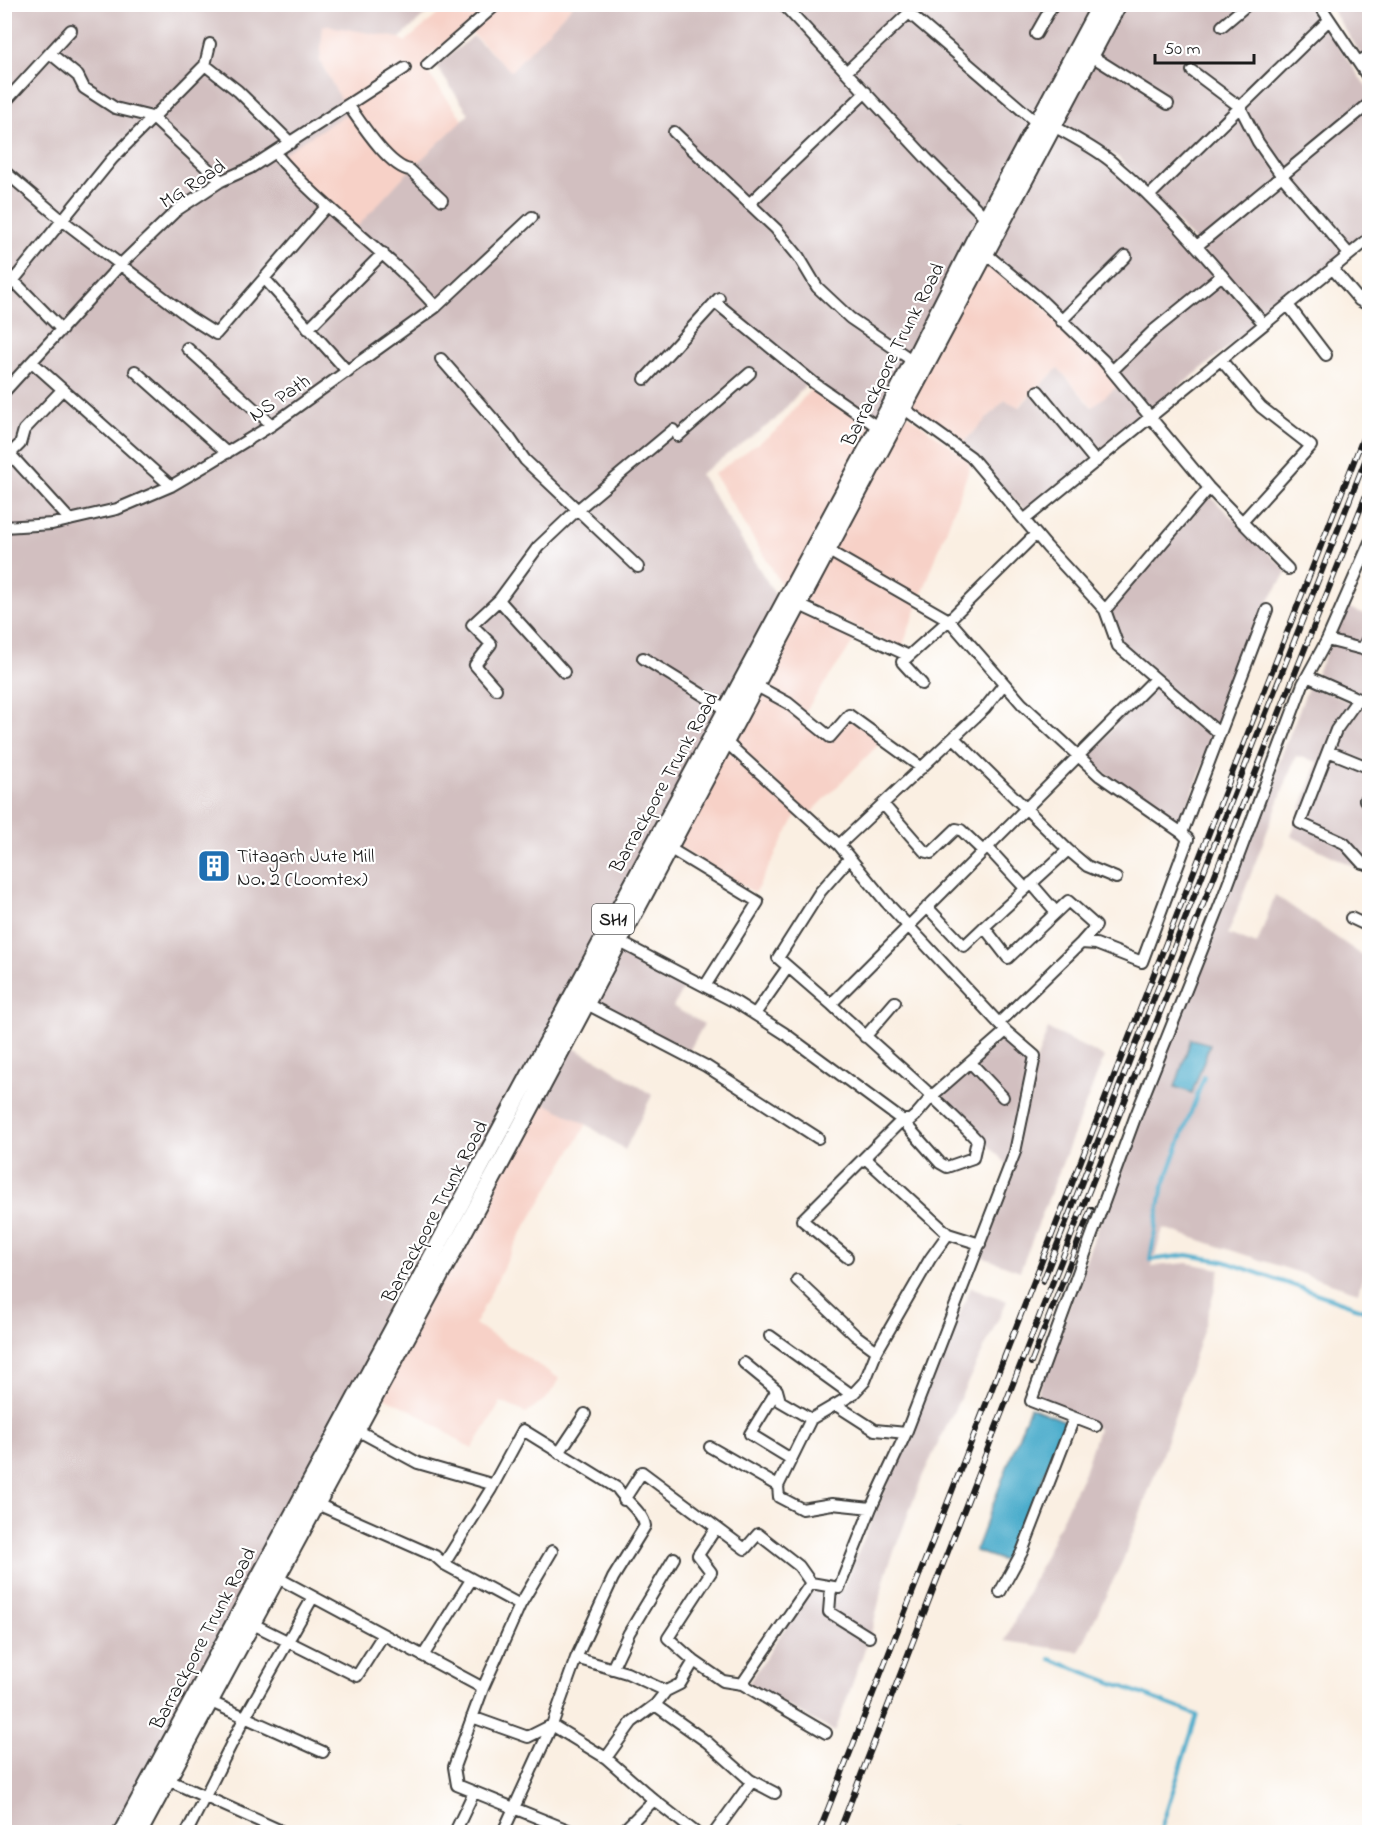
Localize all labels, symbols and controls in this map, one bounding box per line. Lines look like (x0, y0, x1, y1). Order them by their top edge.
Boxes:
scale bar (1155, 27, 1254, 65)
text: 50 m (1164, 37, 1201, 63)
street label: MG Road (155, 153, 232, 217)
street label: Barrackpore Trunk Road (835, 258, 953, 453)
street label: NS Path (244, 368, 317, 430)
street label: Barrackpore Trunk Road (603, 688, 727, 880)
place label: Titagarh Jute Mill No. 2 (Loomtex) (237, 843, 374, 895)
building icon: Titagarh Jute Mill No. 2 (Loomtex) (196, 848, 232, 884)
road number: SH1 (592, 904, 634, 934)
street label: Barrackpore Trunk Road (375, 1116, 497, 1309)
street label: Barrackpore Trunk Road (143, 1543, 265, 1736)

